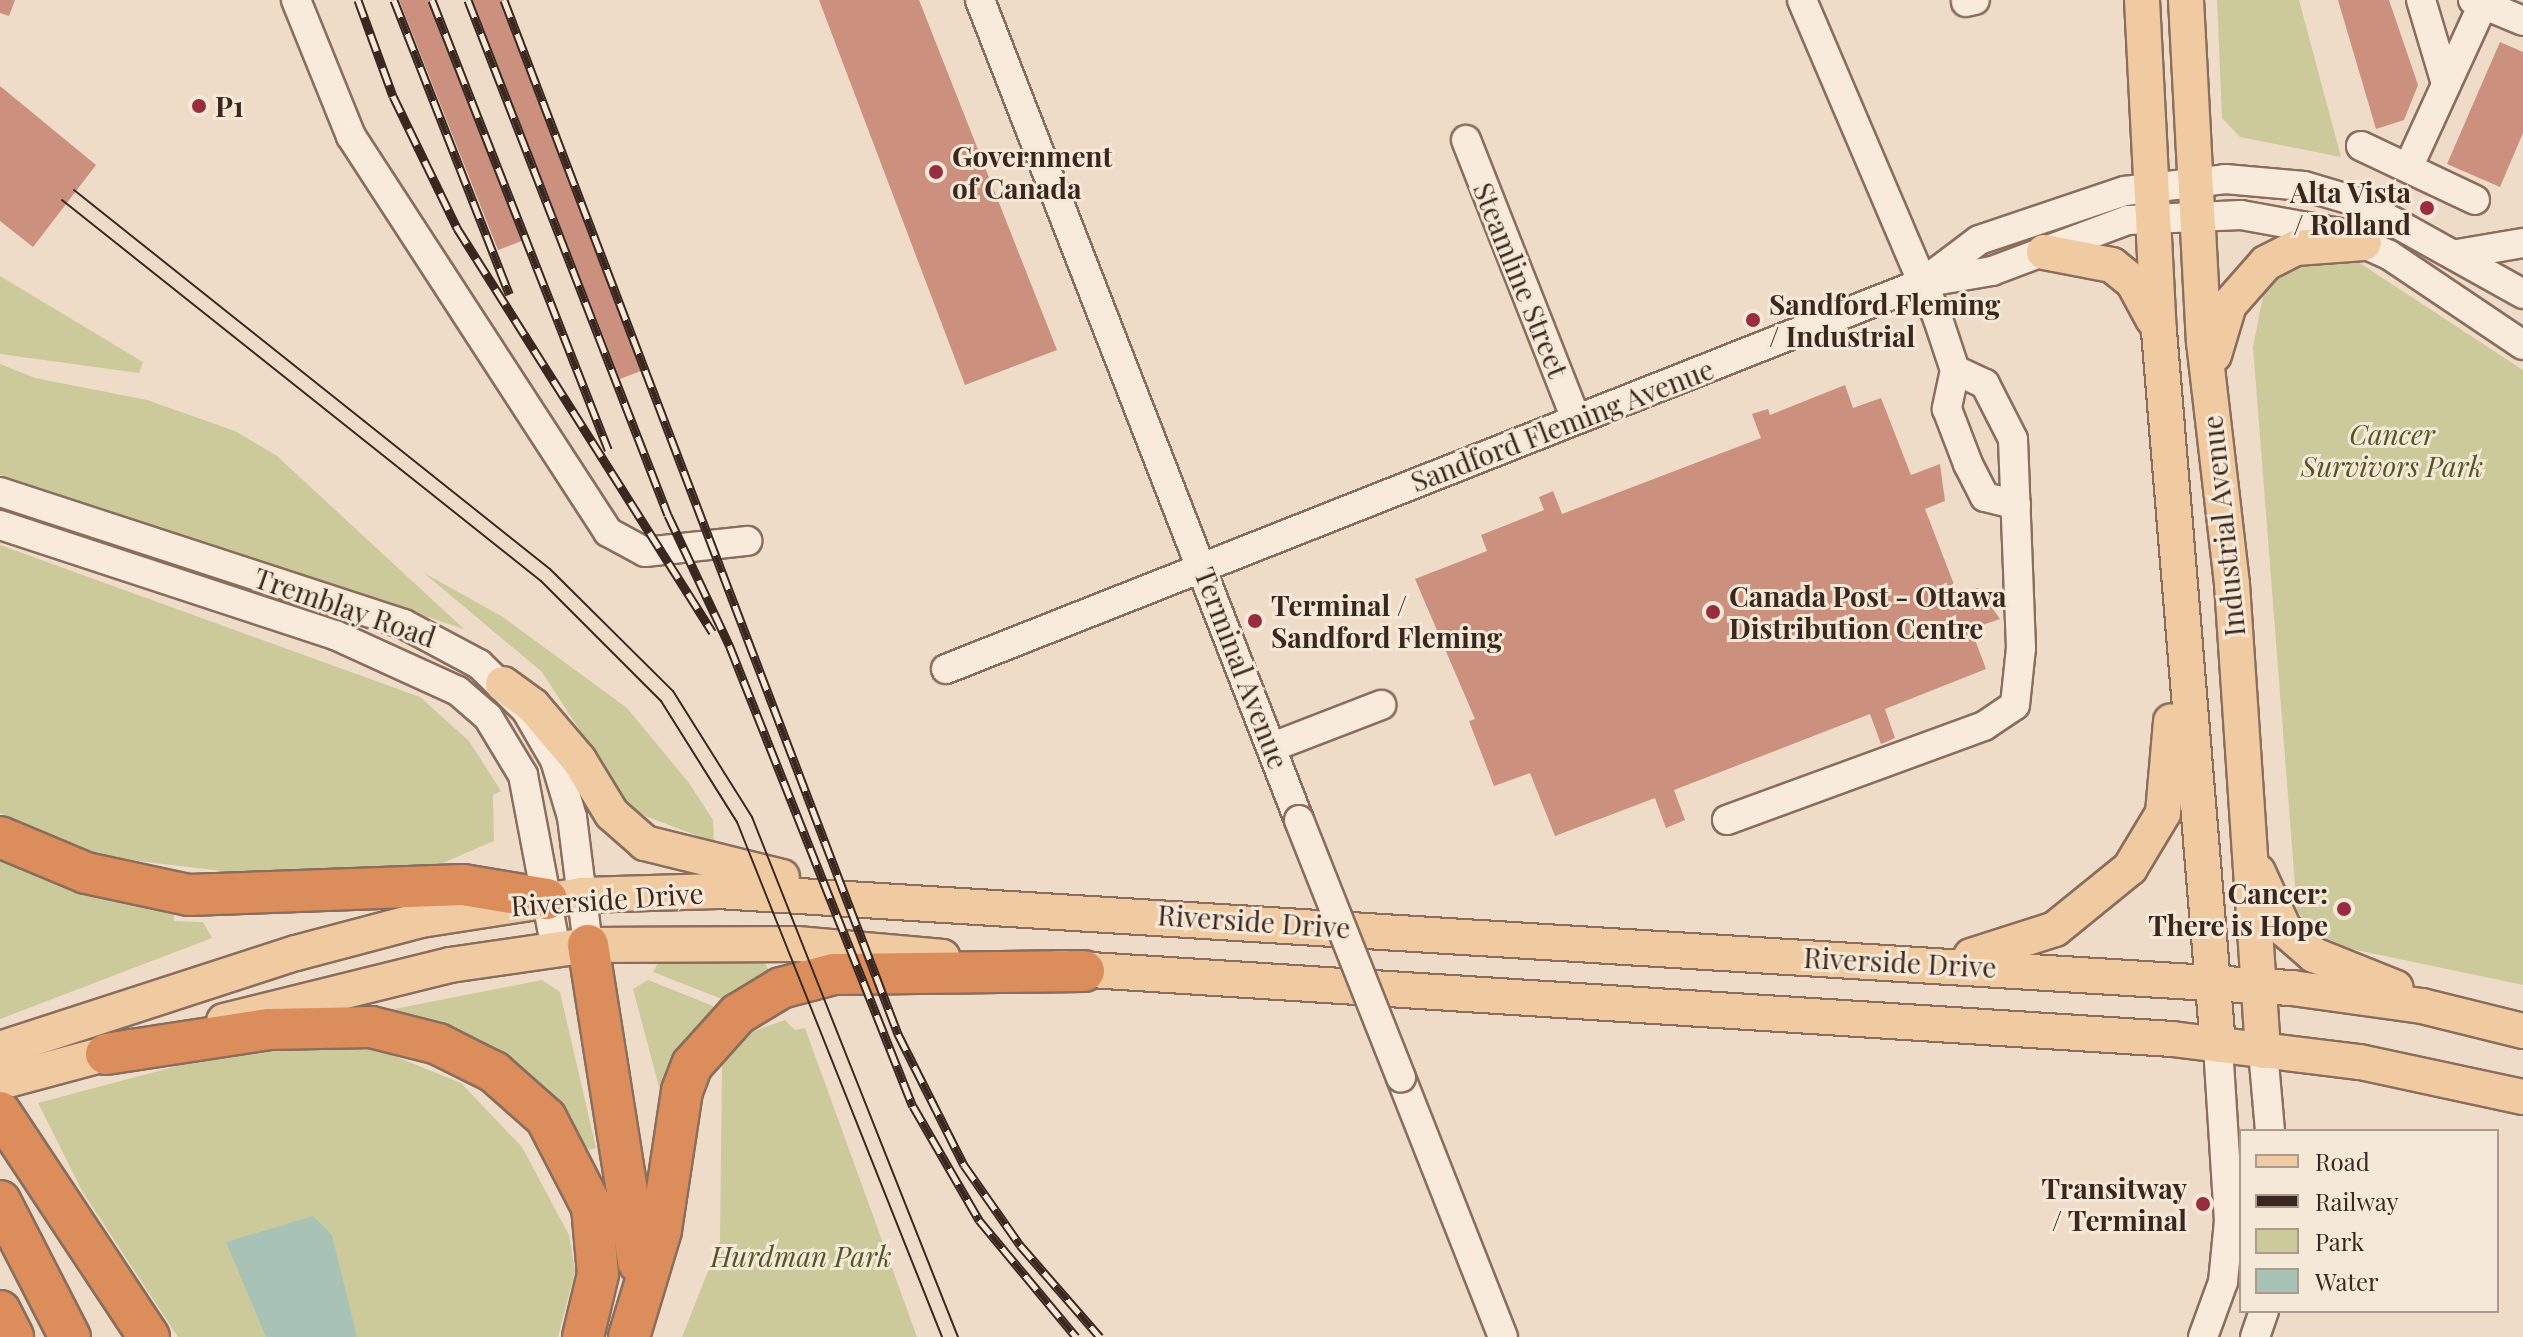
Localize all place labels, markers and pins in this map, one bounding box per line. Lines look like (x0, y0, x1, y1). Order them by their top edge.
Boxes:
place label: P1 (215, 89, 244, 123)
marker: P1 (190, 97, 208, 115)
place label: Government of Canada (952, 139, 1112, 205)
marker: Government of Canada (927, 163, 945, 181)
place label: Alta Vista / Rolland (2289, 175, 2411, 241)
marker: Alta Vista / Rolland (2418, 199, 2436, 217)
place label: Sandford Fleming / Industrial (1769, 287, 2000, 353)
marker: Sandford Fleming / Industrial (1744, 311, 1762, 329)
place label: Canada Post - Ottawa Distribution Centre (1729, 579, 2007, 645)
place label: Terminal / Sandford Fleming (1271, 588, 1502, 654)
marker: Canada Post - Ottawa Distribution Centre (1704, 603, 1722, 621)
marker: Terminal / Sandford Fleming (1246, 612, 1264, 630)
place label: Cancer: There is Hope (2148, 876, 2328, 942)
marker: Cancer: There is Hope (2335, 900, 2353, 918)
place label: Transitway / Terminal (2041, 1171, 2187, 1237)
marker: Transitway / Terminal (2194, 1195, 2212, 1213)

